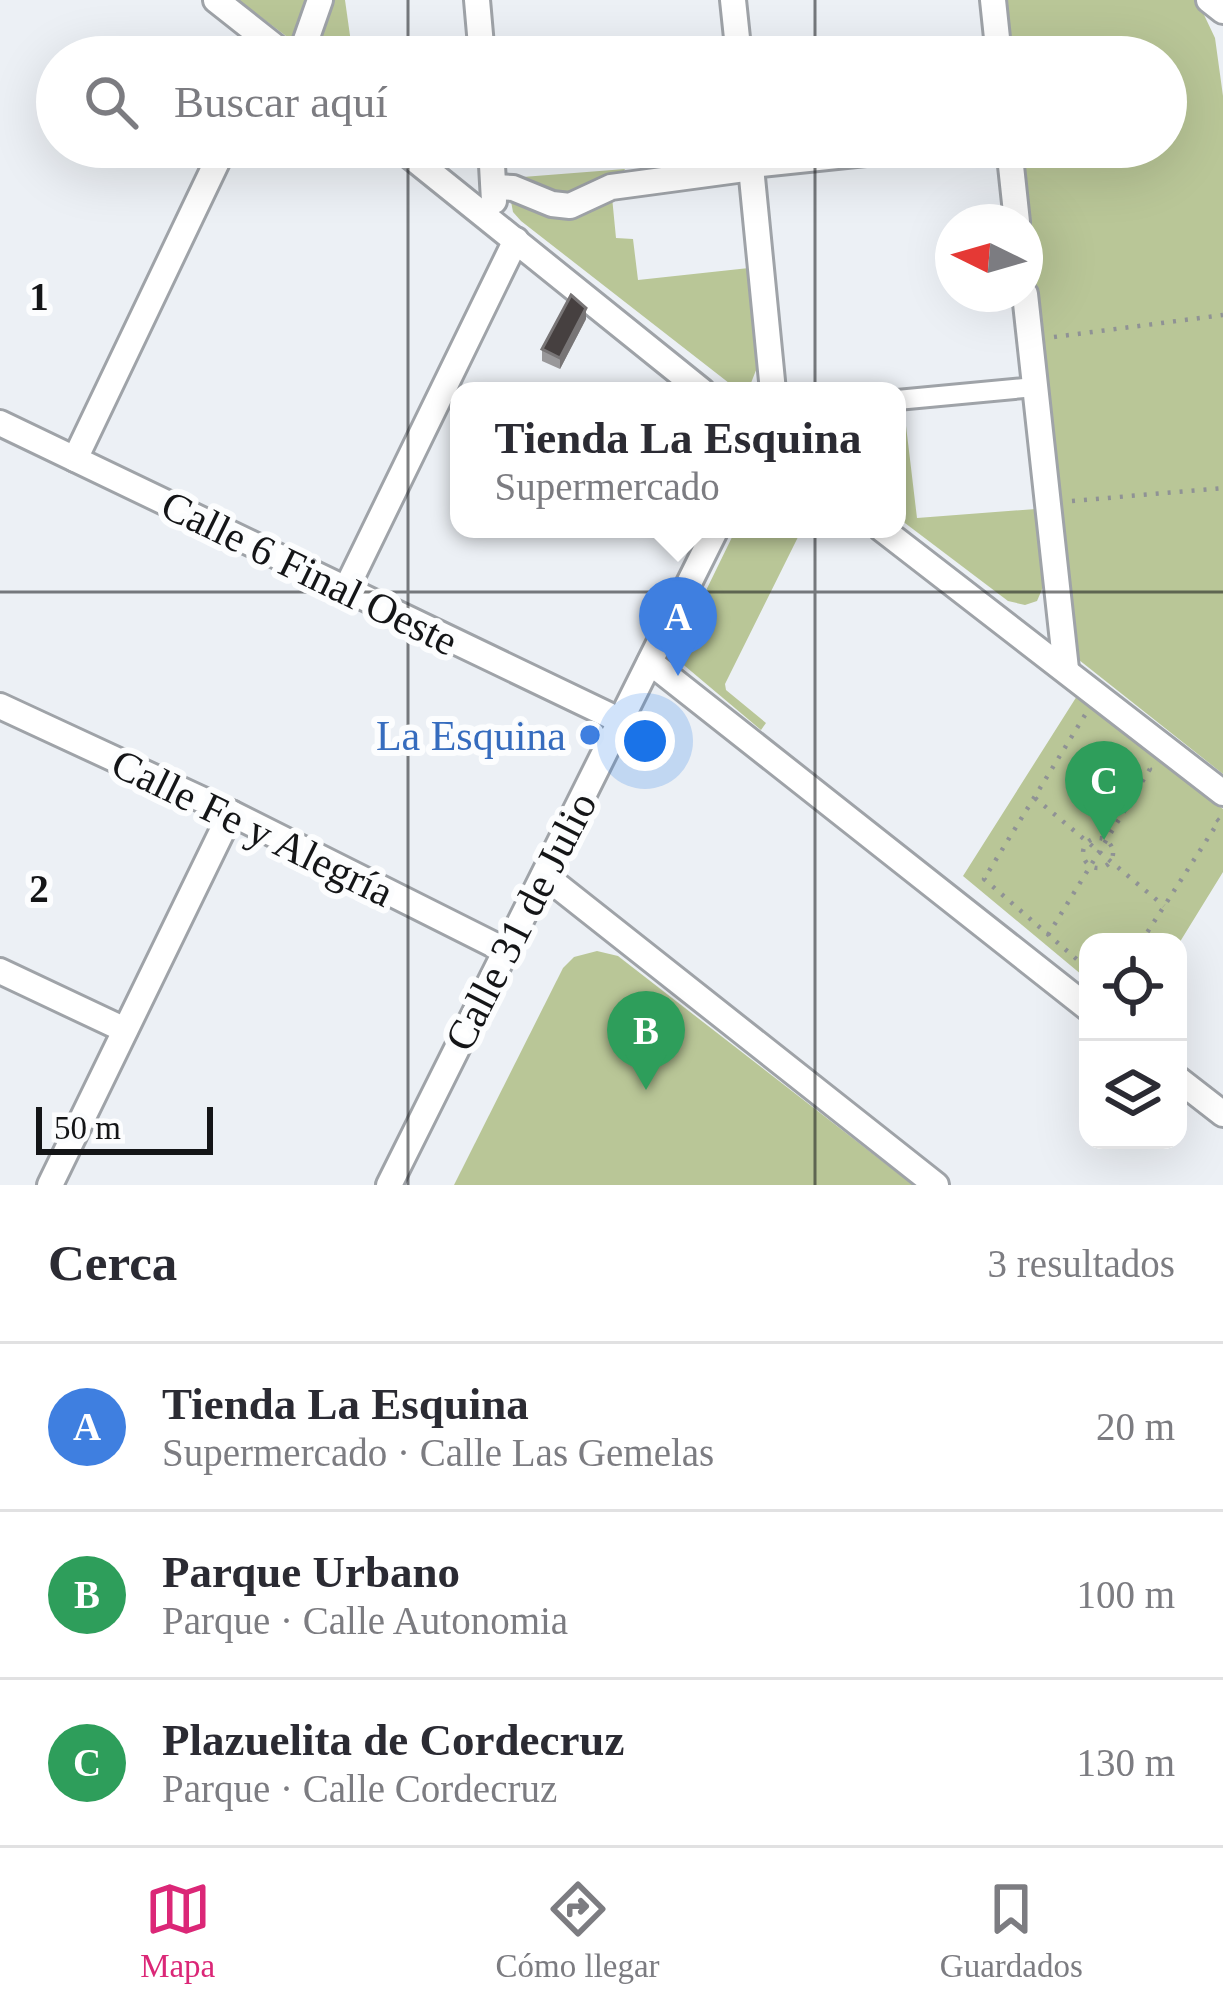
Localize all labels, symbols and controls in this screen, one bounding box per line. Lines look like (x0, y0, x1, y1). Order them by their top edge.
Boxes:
search box (36, 36, 1187, 168)
icon: search (78, 69, 144, 135)
text: Buscar aquí (174, 77, 388, 127)
north arrow (935, 204, 1043, 312)
text: 1 (29, 275, 49, 318)
popup (450, 382, 906, 538)
text: Tienda La Esquina (495, 413, 861, 463)
text: Supermercado (495, 465, 720, 508)
street label: Calle 6 Final Oeste (154, 481, 465, 664)
pin: A (639, 577, 717, 676)
your location (615, 711, 675, 771)
place label: La Esquina (376, 713, 566, 759)
marker: La Esquina (577, 722, 603, 748)
street label: Calle Fe y Alegría (105, 740, 401, 916)
pin: C (1065, 741, 1143, 840)
street label: Calle 31 de Julio (436, 785, 606, 1058)
text: 2 (29, 867, 49, 910)
map controls (1079, 933, 1187, 1149)
button: locate (1079, 933, 1187, 1041)
pin: B (607, 991, 685, 1090)
button: layers (1079, 1041, 1187, 1149)
scale bar (36, 1101, 213, 1154)
text: 50 m (54, 1110, 121, 1146)
text: Cerca (48, 1235, 177, 1291)
text: 3 resultados (988, 1242, 1175, 1285)
text: Tienda La Esquina (162, 1379, 529, 1429)
text: A (73, 1405, 101, 1448)
text: 20 m (1096, 1405, 1175, 1448)
text: Supermercado · Calle Las Gemelas (162, 1431, 714, 1474)
text: Parque Urbano (162, 1547, 460, 1597)
text: B (74, 1573, 100, 1616)
text: 100 m (1076, 1573, 1175, 1616)
text: Parque · Calle Autonomia (162, 1599, 568, 1642)
text: Plazuelita de Cordecruz (162, 1715, 624, 1765)
text: C (73, 1741, 101, 1784)
text: 130 m (1076, 1741, 1175, 1784)
text: Parque · Calle Cordecruz (162, 1767, 557, 1810)
tab: Mapa (140, 1876, 215, 1985)
tab: Cómo llegar (496, 1876, 660, 1985)
tab: Guardados (940, 1876, 1083, 1985)

